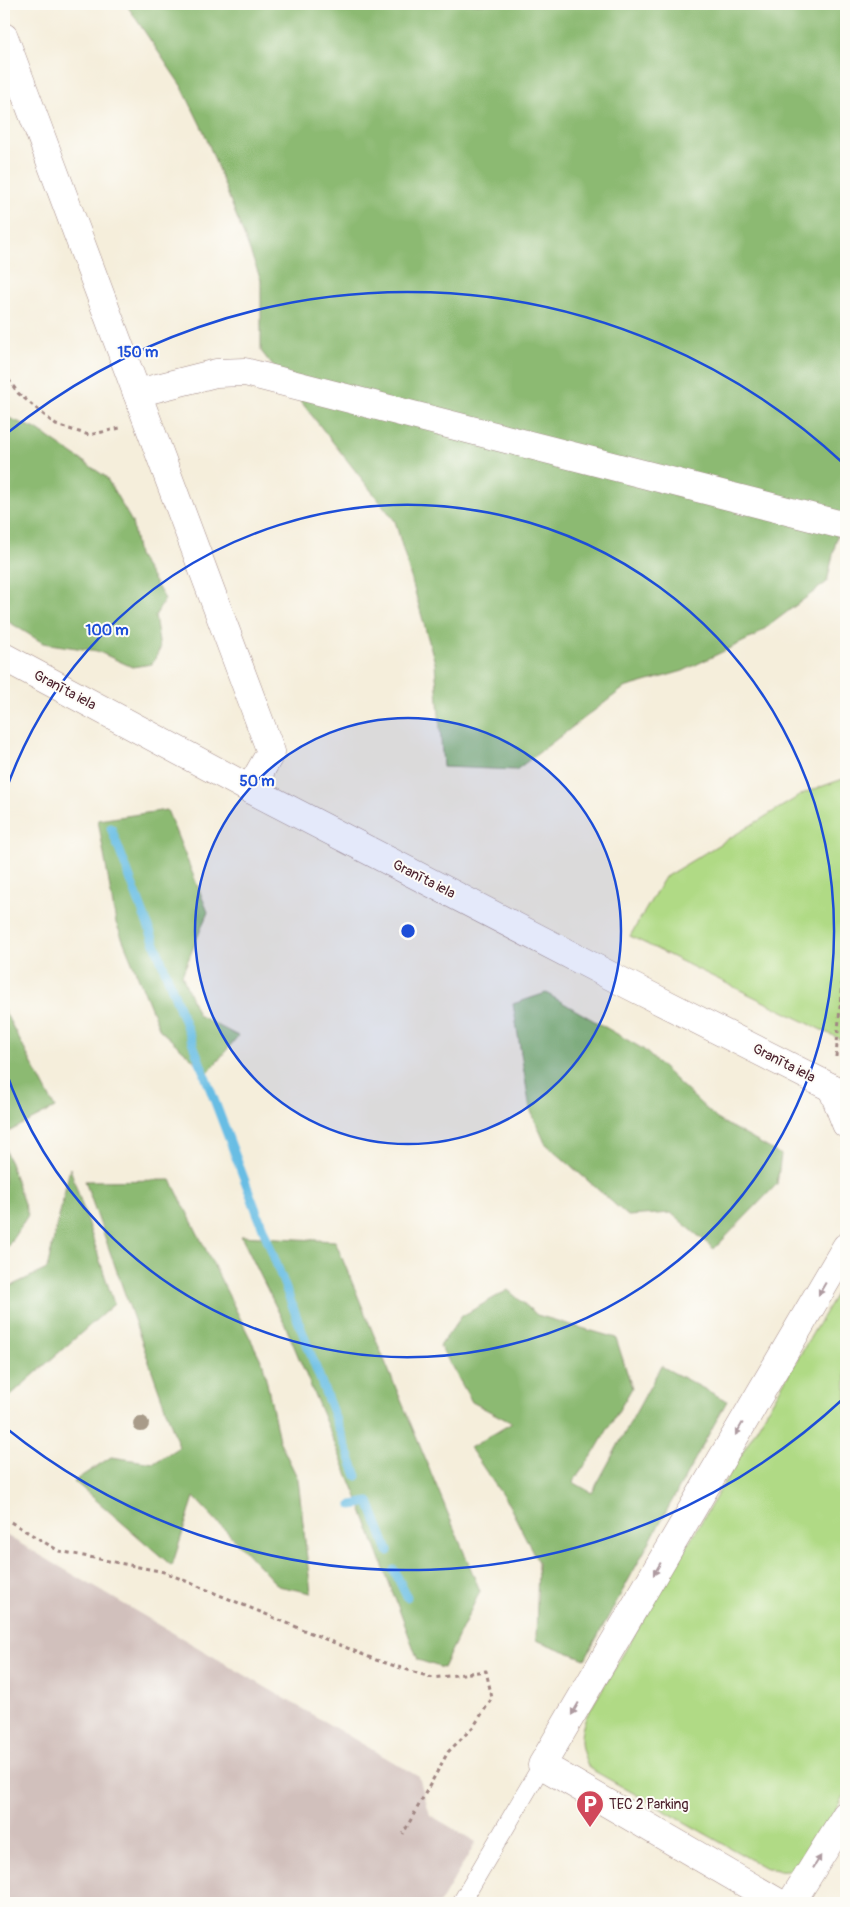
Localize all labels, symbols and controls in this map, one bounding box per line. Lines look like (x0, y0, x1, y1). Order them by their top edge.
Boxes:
text: 150 m (118, 343, 158, 362)
text: 100 m (86, 621, 128, 640)
street label: Granīta iela (31, 667, 99, 713)
text: 50 m (240, 772, 274, 791)
street label: Granīta iela (390, 856, 458, 902)
centre of rings (399, 922, 417, 940)
street label: Granīta iela (750, 1040, 818, 1086)
one-way arrow (817, 1282, 826, 1295)
one-way arrow (735, 1422, 744, 1435)
one-way arrow (653, 1562, 661, 1576)
one-way arrow (570, 1703, 579, 1716)
parking icon: TEC 2 Parking (575, 1789, 605, 1828)
place label: TEC 2 Parking (609, 1796, 688, 1813)
one-way arrow (812, 1855, 822, 1868)

